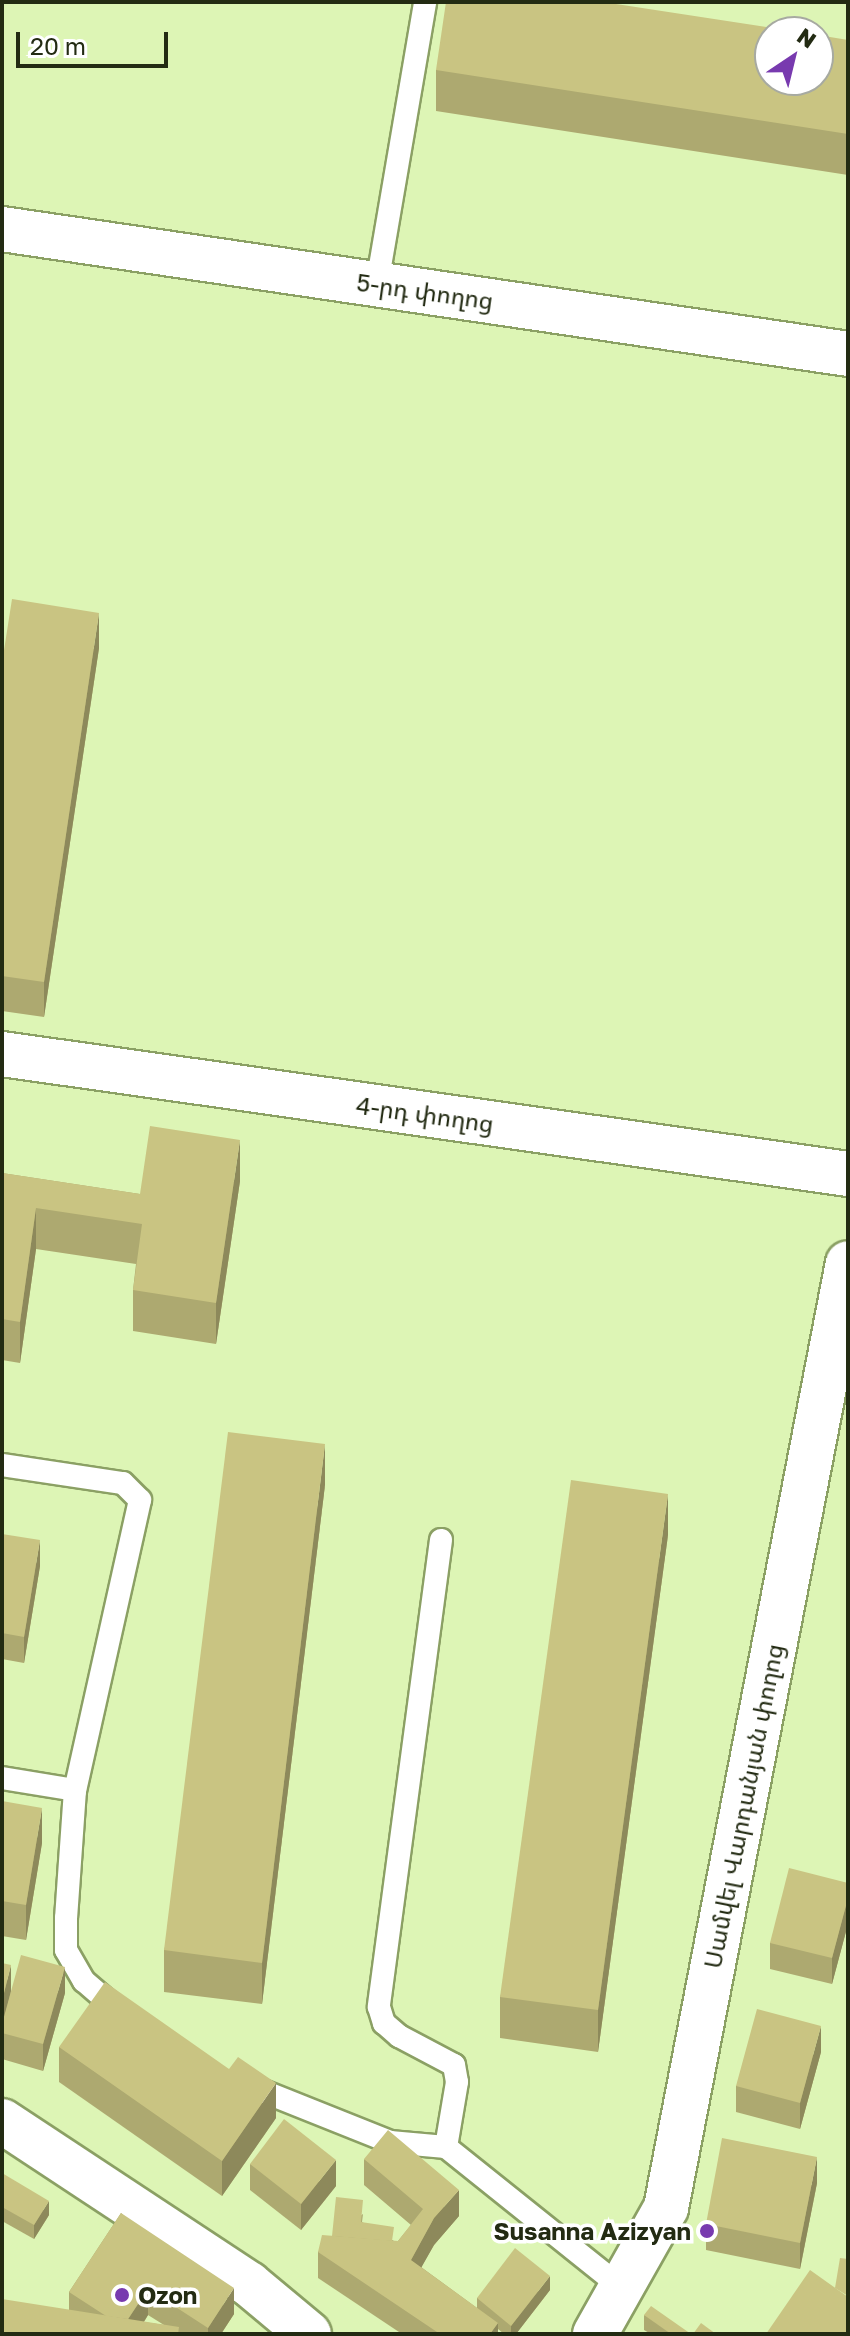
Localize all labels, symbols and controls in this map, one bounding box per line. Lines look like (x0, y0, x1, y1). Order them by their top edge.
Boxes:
scale bar (20, 16, 172, 66)
north arrow (754, 16, 834, 96)
text: N (792, 22, 821, 53)
text: 20 m (30, 31, 86, 60)
street label: 5-րդ փողոց (355, 267, 495, 315)
street label: 4-րդ փողոց (354, 1090, 496, 1138)
street label: Սամվել Վարդանյան փողոց (697, 1641, 789, 1971)
place label: Susanna Azizyan (494, 2217, 691, 2245)
marker: Susanna Azizyan (698, 2222, 716, 2240)
place label: Ozon (138, 2281, 197, 2309)
marker: Ozon (113, 2286, 131, 2304)

